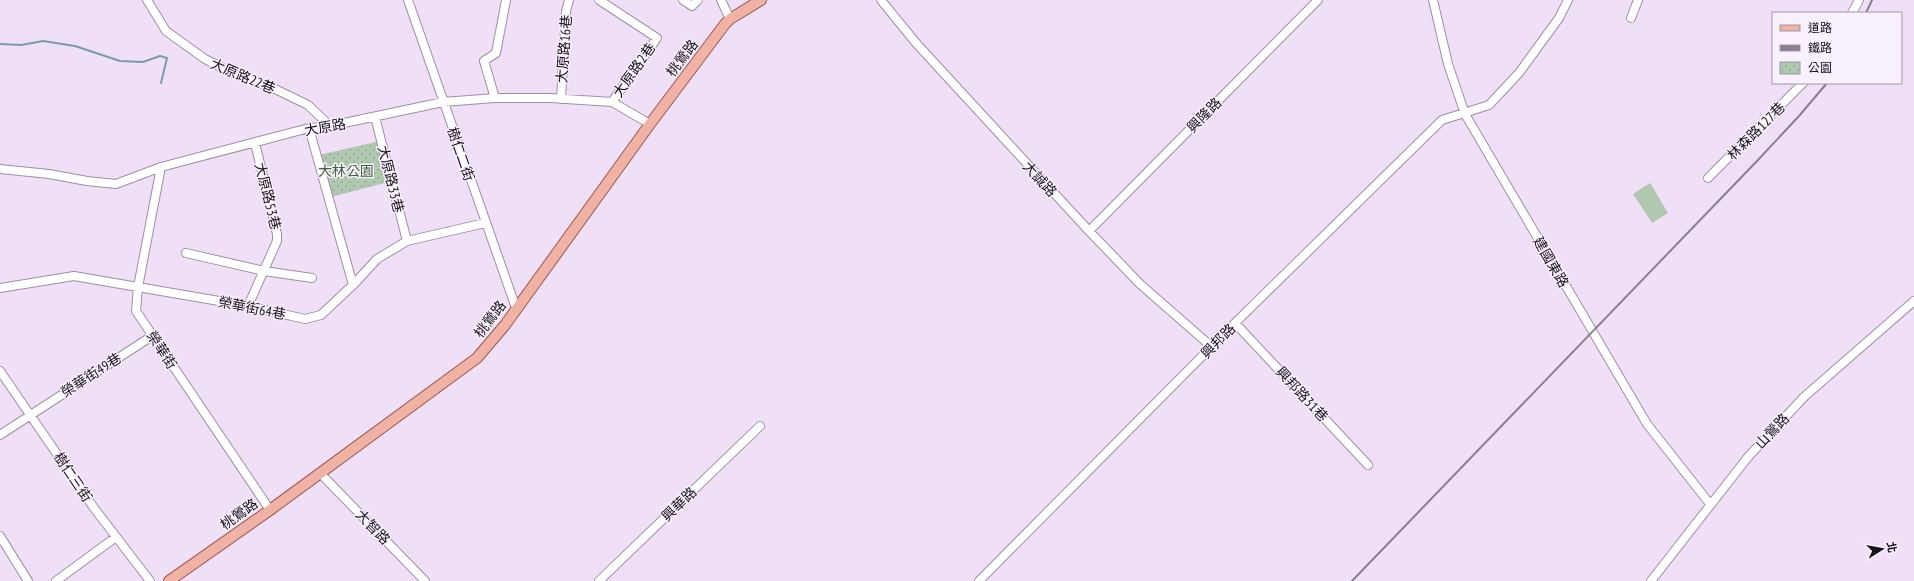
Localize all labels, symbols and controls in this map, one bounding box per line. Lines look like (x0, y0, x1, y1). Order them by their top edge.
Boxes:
legend (1772, 12, 1902, 84)
street label: 大原路16巷 (553, 14, 575, 84)
text: 道路 (1808, 20, 1832, 35)
street label: 桃鶯路 (662, 36, 702, 80)
street label: 大原路2巷 (609, 39, 659, 101)
text: 鐵路 (1808, 40, 1832, 55)
street label: 大原路22巷 (208, 54, 278, 98)
text: 公園 (1808, 60, 1832, 75)
street label: 興隆路 (1183, 94, 1225, 136)
street label: 林森路127巷 (1723, 98, 1789, 164)
street label: 大原路 (303, 114, 347, 140)
street label: 樹仁二街 (443, 125, 479, 183)
street label: 大原路33巷 (374, 144, 408, 214)
street label: 大誠路 (1019, 158, 1061, 200)
street label: 大原路53巷 (251, 161, 285, 231)
park label: 大林公園 (318, 162, 374, 180)
street label: 建國東路 (1529, 233, 1573, 291)
street label: 榮華街64巷 (217, 293, 287, 323)
street label: 桃鶯路 (470, 297, 510, 341)
street label: 興邦路 (1197, 320, 1239, 362)
street label: 榮華街 (143, 327, 181, 373)
street label: 榮華街49巷 (57, 349, 125, 401)
street label: 興邦路31巷 (1272, 363, 1332, 425)
street label: 山鶯路 (1751, 410, 1793, 452)
street label: 樹仁三街 (50, 449, 96, 505)
street label: 興華路 (658, 483, 700, 525)
street label: 桃鶯路 (217, 495, 261, 533)
street label: 大智路 (352, 506, 394, 548)
north arrow (1862, 529, 1902, 569)
text: 北 (1884, 540, 1900, 554)

